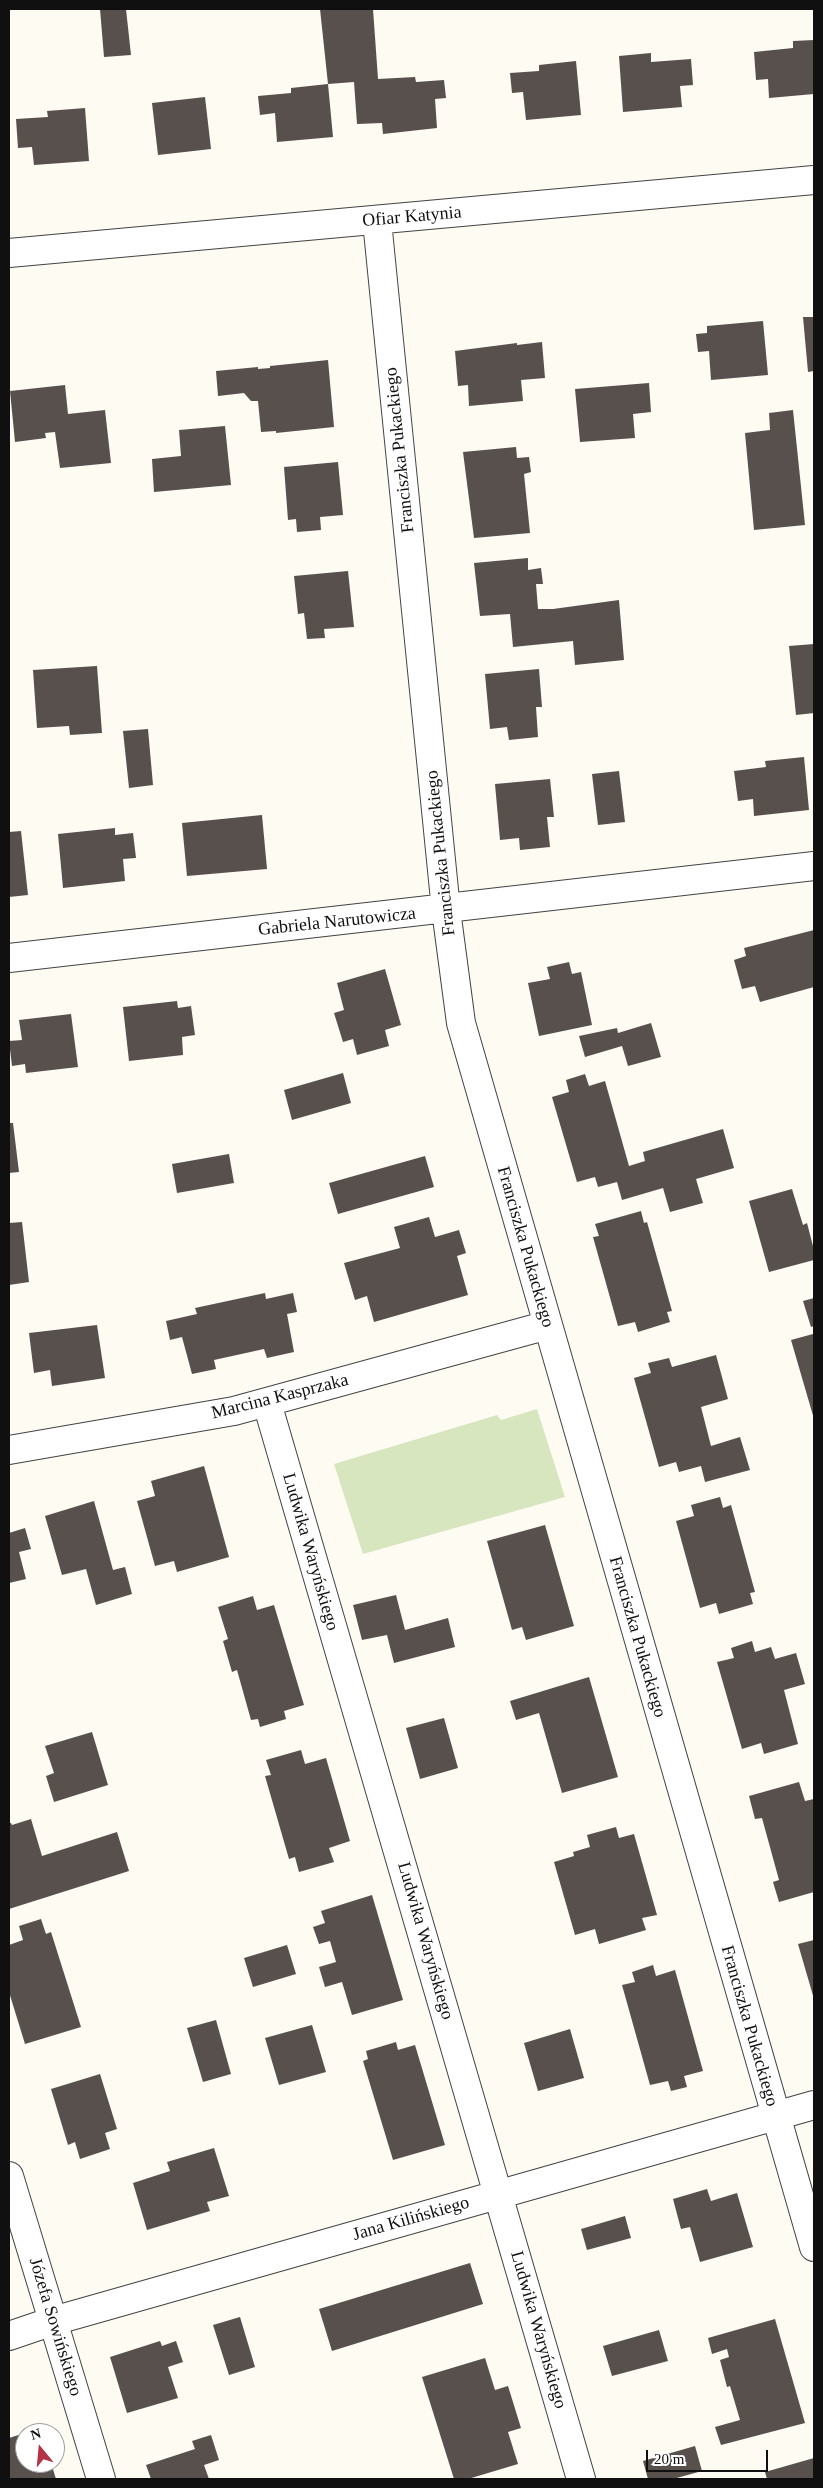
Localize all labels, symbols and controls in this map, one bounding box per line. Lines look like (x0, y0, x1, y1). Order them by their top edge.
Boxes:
street label: Ofiar Katynia (362, 202, 462, 232)
street label: Franciszka Pukackiego (381, 366, 419, 534)
street label: Franciszka Pukackiego (422, 769, 460, 937)
street label: Gabriela Narutowicza (257, 903, 417, 941)
street label: Franciszka Pukackiego (492, 1164, 558, 1330)
street label: Marcina Kasprzaka (209, 1370, 351, 1424)
street label: Ludwika Waryńskiego (277, 1471, 343, 1633)
street label: Franciszka Pukackiego (604, 1554, 670, 1720)
street label: Ludwika Waryńskiego (392, 1860, 458, 2022)
street label: Franciszka Pukackiego (716, 1943, 782, 2109)
street label: Jana Kilińskiego (350, 2192, 472, 2246)
street label: Ludwika Waryńskiego (505, 2249, 571, 2411)
street label: Józefa Sowińskiego (24, 2255, 86, 2399)
north arrow (15, 2423, 65, 2473)
text: N (29, 2425, 43, 2443)
scale bar (648, 2440, 770, 2472)
text: 20 m (654, 2451, 684, 2467)

